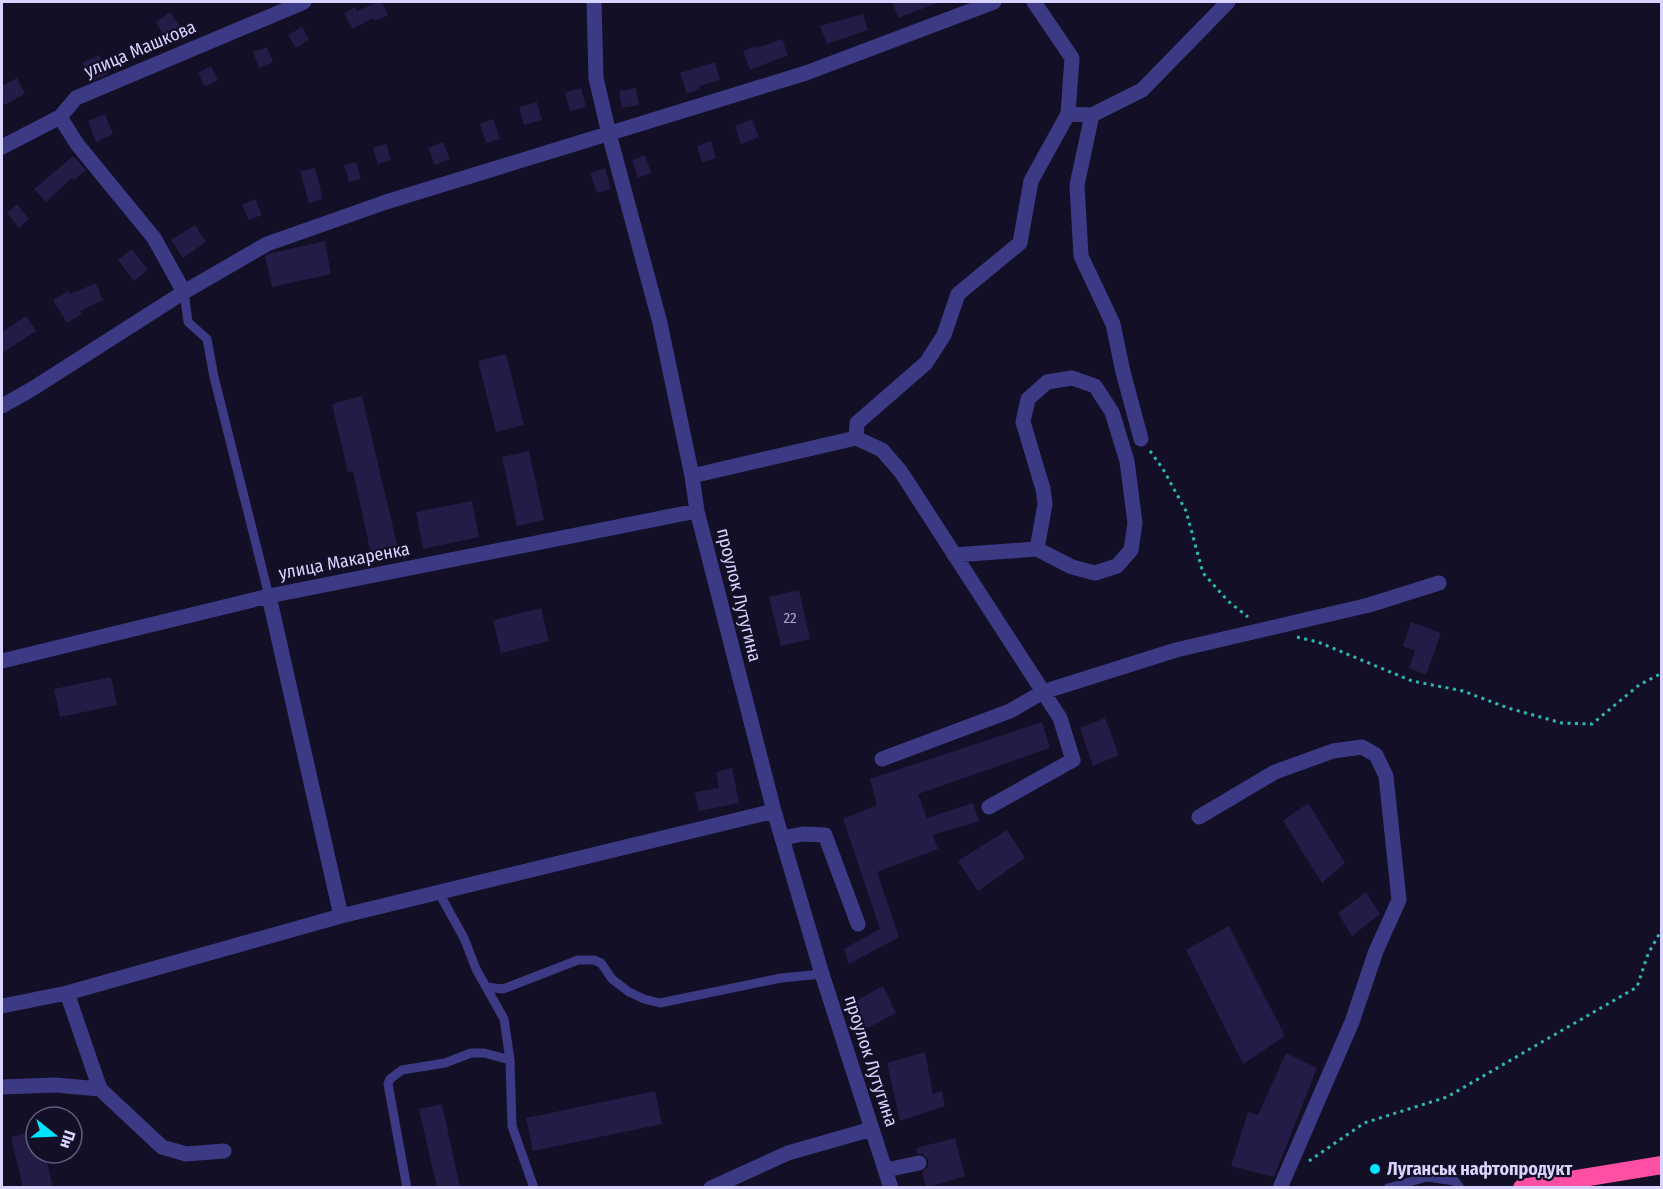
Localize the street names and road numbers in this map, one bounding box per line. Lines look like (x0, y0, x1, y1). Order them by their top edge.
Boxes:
street label: улица Машкова (81, 16, 199, 82)
street label: проулок Лутугина (712, 526, 766, 664)
street label: улица Макаренка (277, 537, 412, 584)
street label: проулок Лутугина (839, 993, 903, 1130)

